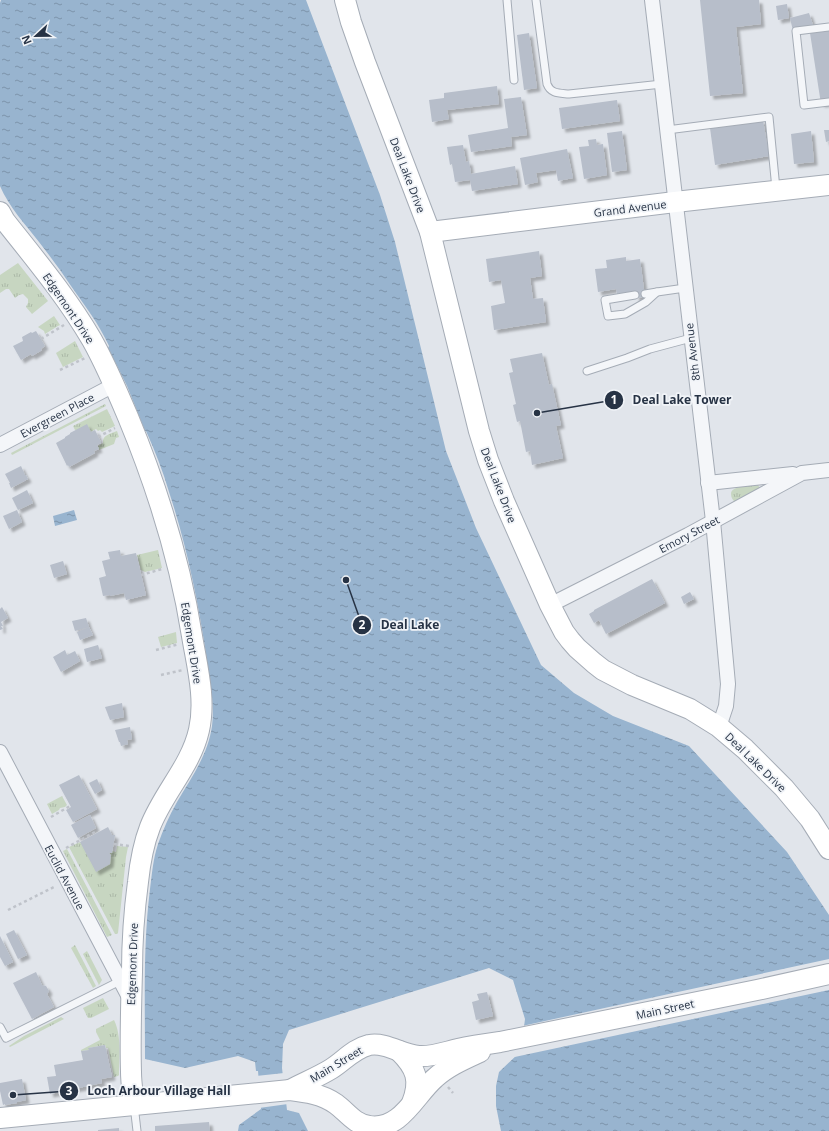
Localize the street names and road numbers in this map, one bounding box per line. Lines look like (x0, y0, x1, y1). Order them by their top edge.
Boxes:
street label: Deal Lake Drive (387, 135, 429, 215)
street label: Grand Avenue (593, 196, 667, 220)
street label: Edgemont Drive (40, 270, 98, 346)
street label: 8th Avenue (681, 322, 703, 382)
street label: Evergreen Place (17, 389, 97, 441)
street label: Deal Lake Drive (478, 445, 520, 525)
street label: Emory Street (656, 512, 722, 556)
street label: Edgemont Drive (178, 601, 206, 685)
street label: Deal Lake Drive (722, 729, 790, 795)
street label: Euclid Avenue (42, 842, 88, 912)
street label: Edgemont Drive (123, 923, 141, 1005)
street label: Main Street (635, 996, 696, 1022)
street label: Main Street (307, 1042, 365, 1086)

